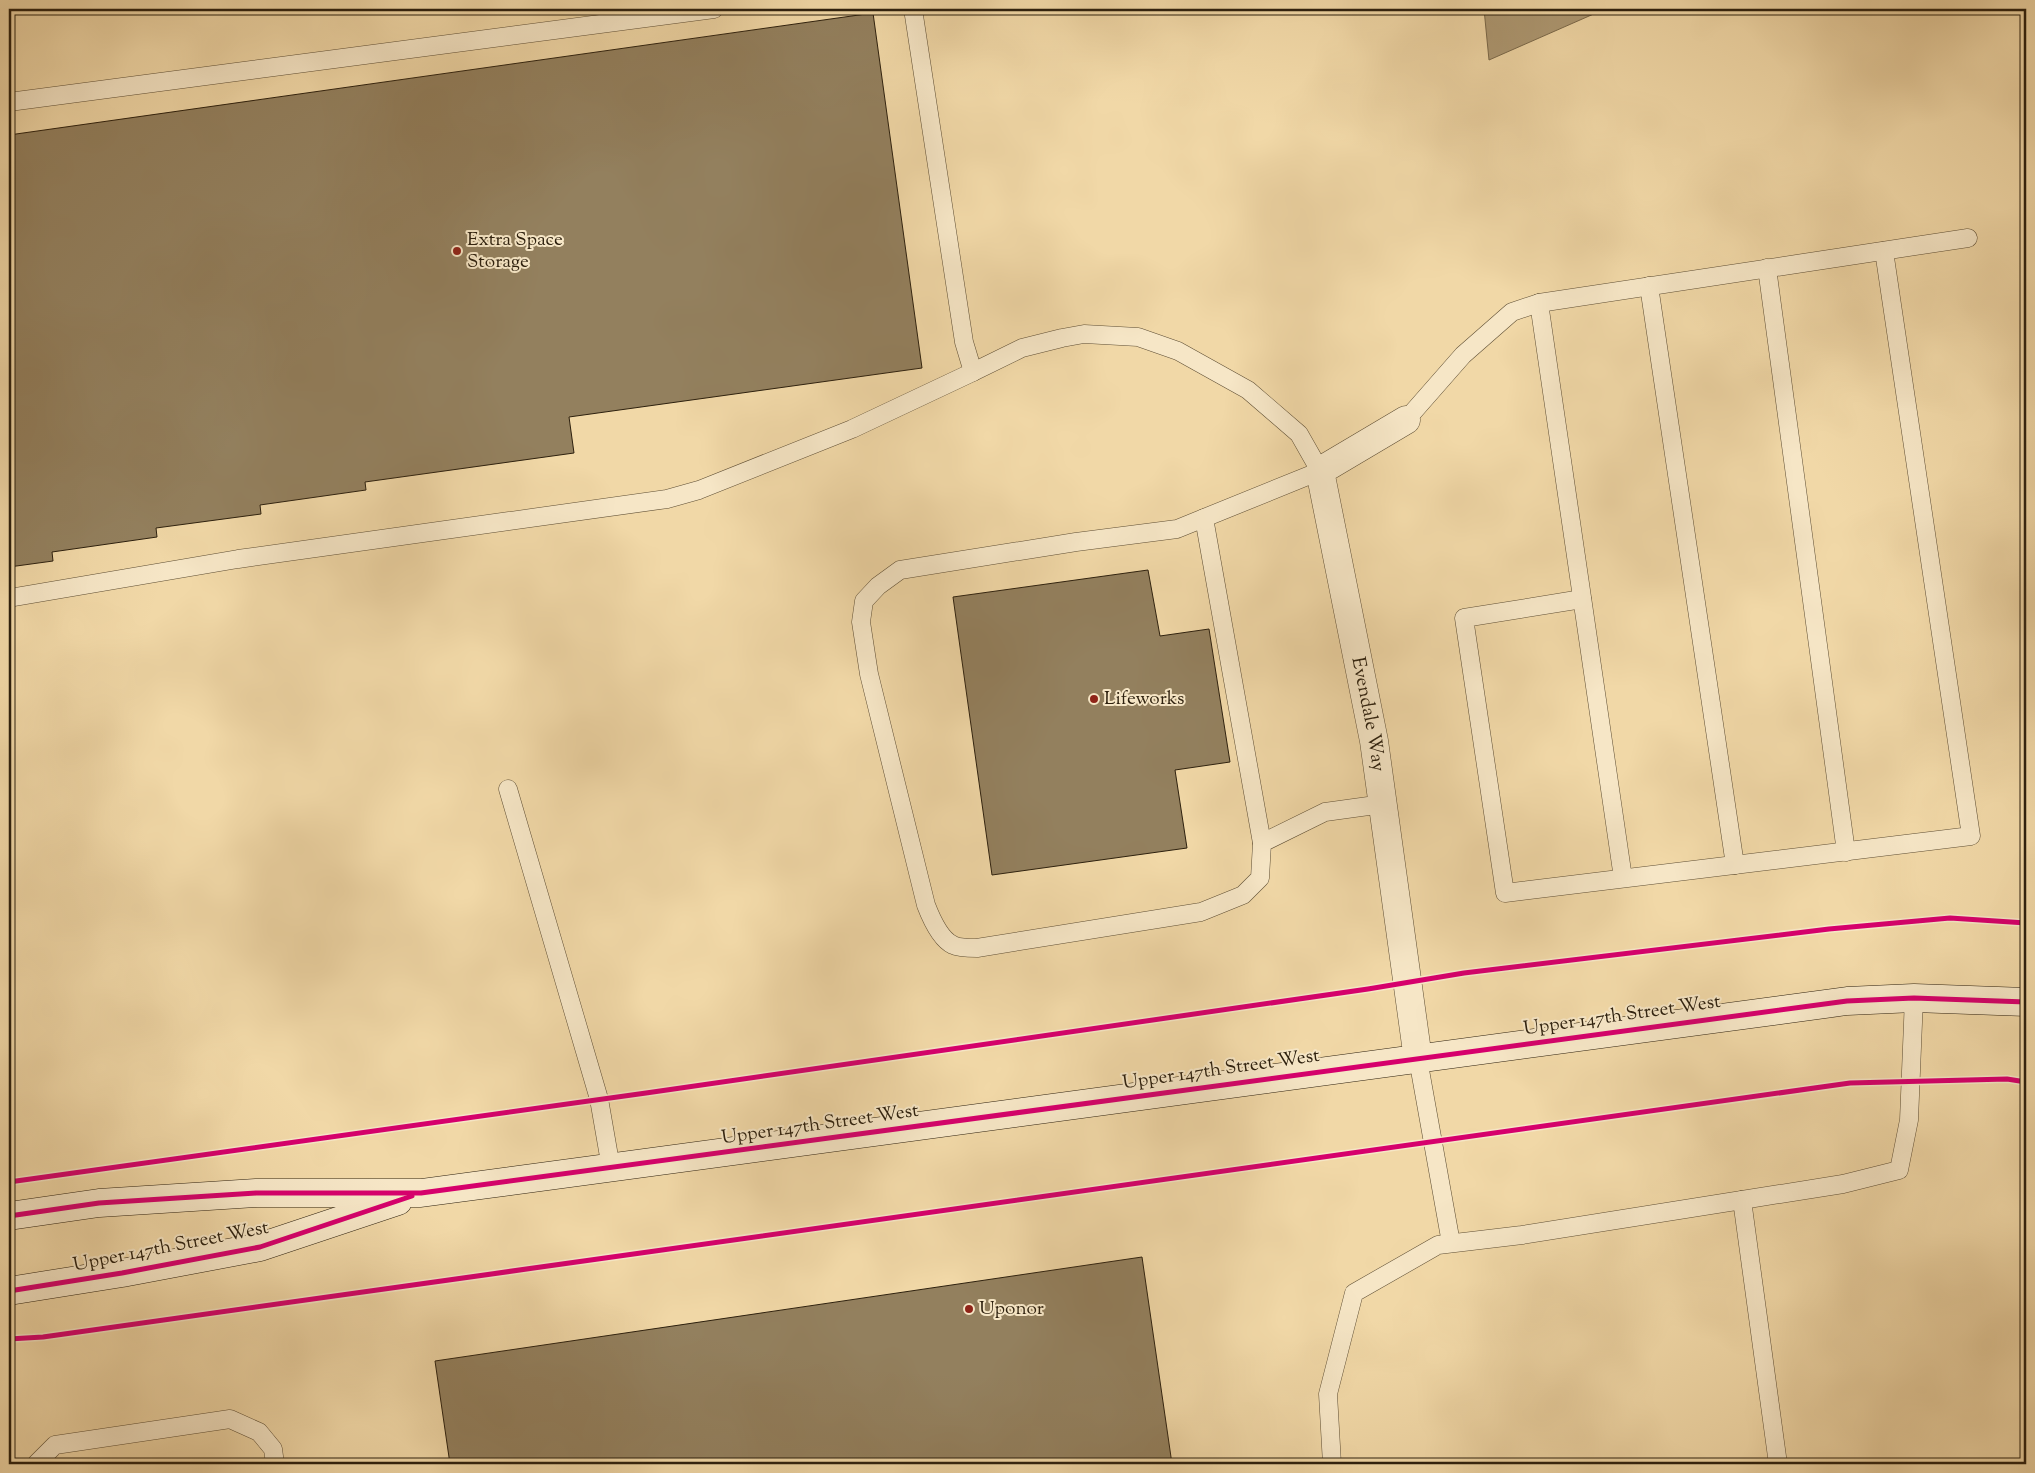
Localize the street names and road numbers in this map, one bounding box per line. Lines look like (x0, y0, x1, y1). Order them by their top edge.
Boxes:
street label: Evendale Way (1344, 655, 1392, 774)
street label: Upper 147th Street West (1522, 989, 1723, 1043)
street label: Upper 147th Street West (1121, 1043, 1322, 1097)
street label: Upper 147th Street West (720, 1098, 921, 1152)
street label: Upper 147th Street West (71, 1215, 272, 1279)

